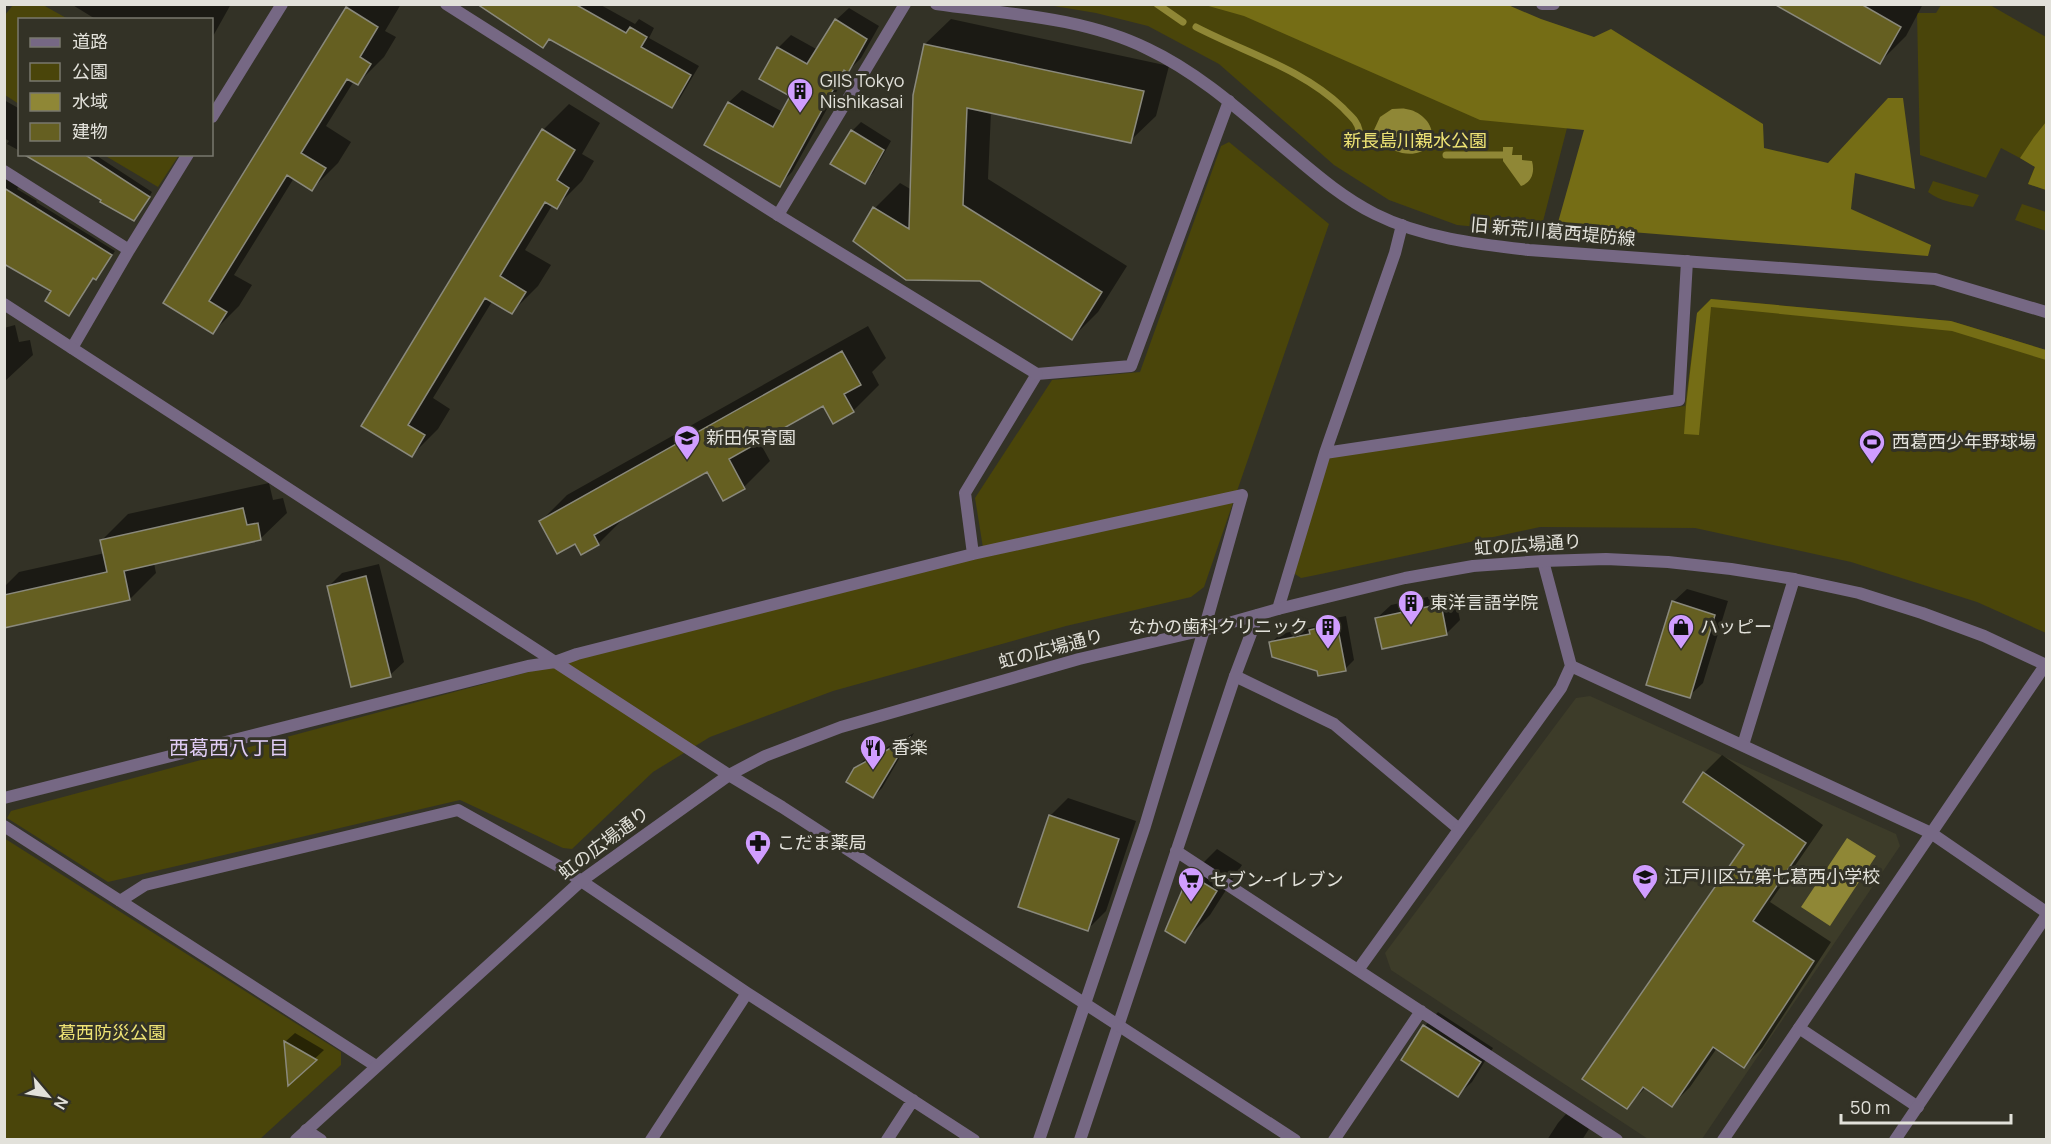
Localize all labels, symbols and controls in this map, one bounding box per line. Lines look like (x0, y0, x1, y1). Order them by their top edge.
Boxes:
legend (18, 18, 213, 156)
text: 道路 (72, 29, 108, 53)
text: 公園 (72, 59, 108, 83)
place label: GIIS Tokyo Nishikasai (820, 68, 904, 113)
building icon: GIIS Tokyo Nishikasai (785, 76, 815, 114)
text: 水域 (72, 89, 108, 113)
text: 建物 (72, 119, 108, 143)
park label: 新長島川親水公園 (1343, 128, 1487, 152)
street label: 旧 新荒川葛西堤防線 (1470, 212, 1637, 250)
school or university icon: 新田保育園 (672, 423, 702, 461)
place label: 新田保育園 (706, 425, 796, 449)
sports icon: 西葛西少年野球場 (1857, 427, 1887, 465)
place label: 西葛西少年野球場 (1892, 429, 2036, 453)
street label: 虹の広場通り (1473, 528, 1583, 560)
building icon: 東洋言語学院 (1396, 588, 1426, 626)
place label: 東洋言語学院 (1430, 590, 1538, 614)
building icon: なかの歯科クリニック (1313, 612, 1343, 650)
shop icon: ハッピー (1666, 612, 1696, 650)
place label: なかの歯科クリニック (1128, 614, 1308, 638)
place label: ハッピー (1700, 614, 1772, 638)
street label: 虹の広場通り (995, 622, 1106, 674)
restaurant icon: 香楽 (858, 733, 888, 771)
district label: 西葛西八丁目 (169, 734, 289, 761)
place label: 香楽 (892, 735, 928, 759)
street label: 虹の広場通り (553, 800, 654, 884)
pharmacy icon: こだま薬局 (743, 828, 773, 866)
place label: こだま薬局 (777, 830, 867, 854)
school or university icon: 江戸川区立第七葛西小学校 (1630, 862, 1660, 900)
place label: 江戸川区立第七葛西小学校 (1664, 864, 1880, 888)
supermarket icon: セブン-イレブン (1176, 865, 1206, 903)
place label: セブン-イレブン (1210, 867, 1344, 891)
park label: 葛西防災公園 (58, 1020, 166, 1044)
north arrow (18, 1066, 78, 1126)
scale bar (1841, 1087, 2010, 1125)
text: N (49, 1093, 74, 1114)
text: 50 m (1850, 1095, 1890, 1119)

